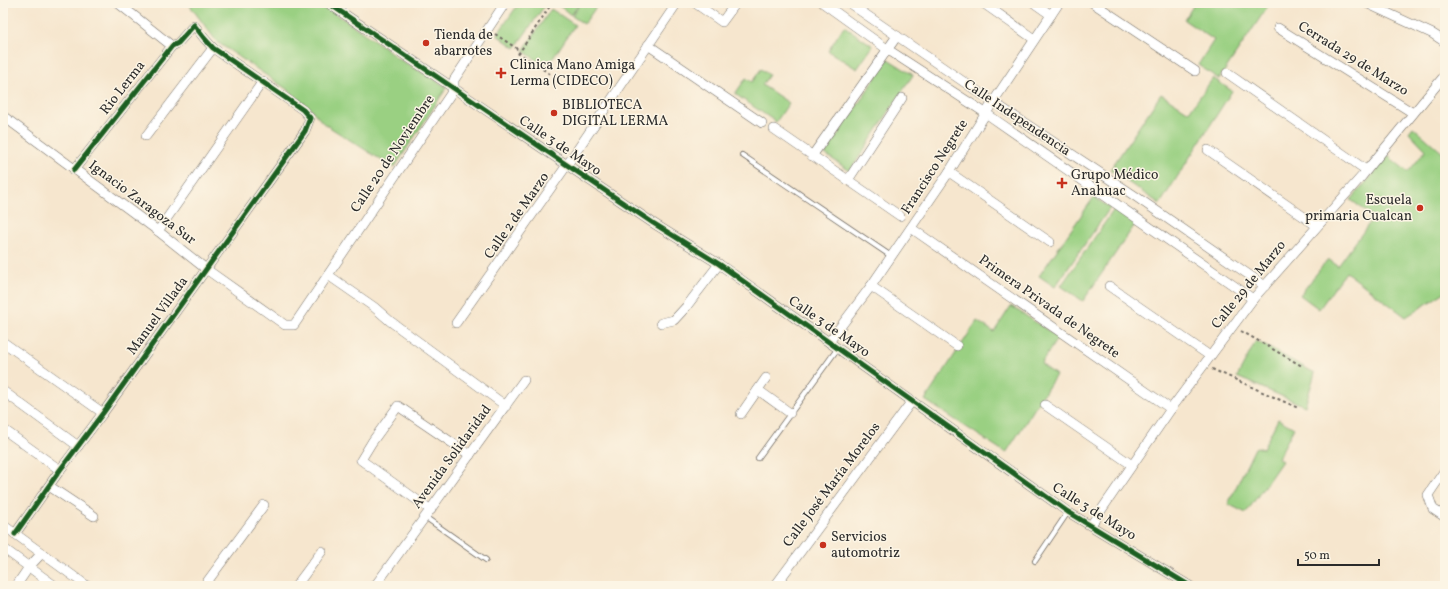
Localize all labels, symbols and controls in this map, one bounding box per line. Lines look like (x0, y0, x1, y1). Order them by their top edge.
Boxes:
street label: Cerrada 29 de Marzo (1294, 17, 1412, 101)
place label: Tienda de abarrotes (434, 26, 493, 61)
marker: Tienda de abarrotes (421, 38, 431, 48)
place label: Clinica Mano Amiga Lerma (CIDECO) (510, 56, 635, 91)
street label: Rio Lerma (96, 57, 150, 119)
marker: Clinica Mano Amiga Lerma (CIDECO) (495, 67, 507, 79)
street label: Calle Independencia (960, 75, 1074, 161)
street label: Calle 20 de Noviembre (346, 91, 440, 217)
place label: BIBLIOTECA DIGITAL LERMA (562, 96, 669, 131)
marker: BIBLIOTECA DIGITAL LERMA (549, 108, 559, 118)
street label: Calle 3 de Mayo (515, 111, 605, 181)
street label: Francisco Negrete (897, 116, 973, 218)
street label: Ignacio Zaragoza Sur (84, 156, 200, 250)
place label: Grupo Médico Anahuac (1071, 166, 1158, 201)
street label: Calle 2 de Marzo (480, 169, 554, 263)
marker: Grupo Médico Anahuac (1056, 177, 1068, 189)
place label: Escuela primaria Cualcan (1305, 191, 1412, 226)
marker: Escuela primaria Cualcan (1415, 203, 1425, 213)
street label: Calle 29 de Marzo (1207, 237, 1291, 333)
street label: Primera Privada de Negrete (975, 251, 1124, 363)
street label: Manuel Villada (123, 273, 193, 359)
street label: Calle 3 de Mayo (784, 292, 874, 362)
street label: Avenida Solidaridad (408, 401, 496, 513)
street label: Calle José María Morelos (779, 419, 885, 551)
street label: Calle 3 de Mayo (1048, 479, 1140, 545)
place label: Servicios automotriz (831, 528, 900, 563)
marker: Servicios automotriz (818, 540, 828, 550)
scale bar (1298, 541, 1379, 567)
text: 50 m (1304, 548, 1330, 564)

